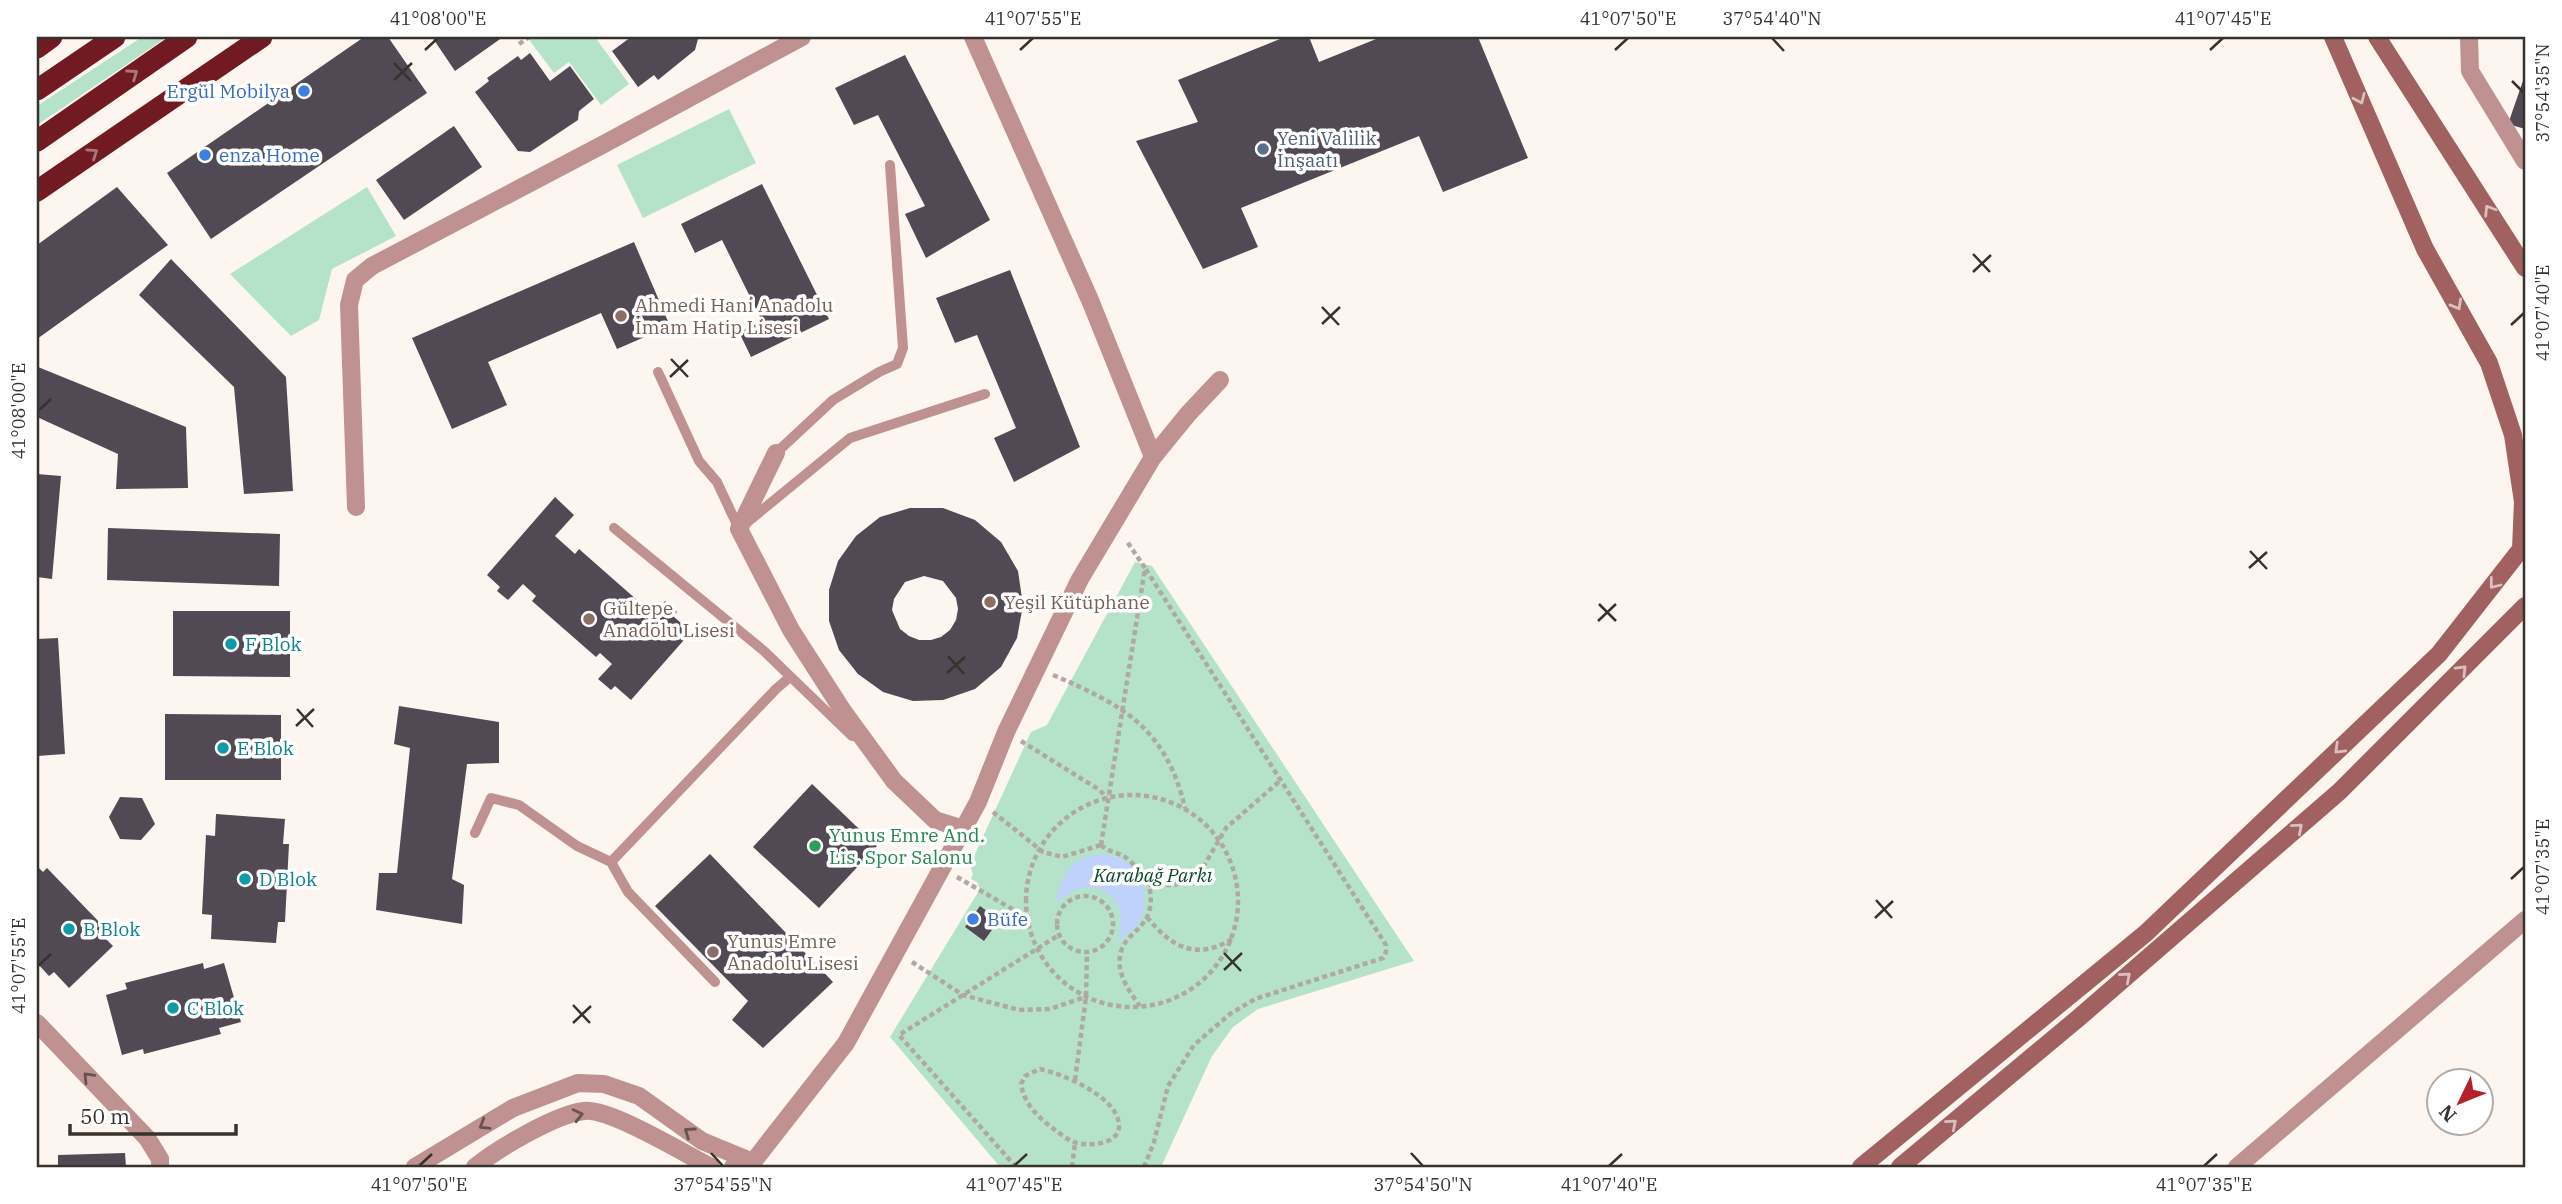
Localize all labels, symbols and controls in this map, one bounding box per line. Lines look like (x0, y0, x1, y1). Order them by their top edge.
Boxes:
text: 41°08'00"E (390, 7, 486, 30)
text: 41°07'55"E (985, 7, 1081, 30)
text: 41°07'50"E (1580, 7, 1676, 30)
text: 37°54'40"N (1723, 7, 1822, 30)
text: 41°07'45"E (2175, 7, 2271, 30)
text: 37°54'35"N (2531, 44, 2554, 143)
one-way arrow (125, 70, 138, 82)
place label: Ergül Mobilya (167, 79, 290, 103)
marker: Ergül Mobilya (296, 83, 312, 99)
one-way arrow (2352, 92, 2366, 105)
place label: Yeni Valilik İnşaatı (1277, 126, 1377, 172)
marker: Yeni Valilik İnşaatı (1255, 141, 1271, 157)
place label: enza Home (219, 143, 320, 167)
marker: enza Home (197, 147, 213, 163)
one-way arrow (85, 148, 98, 161)
one-way arrow (2484, 205, 2497, 218)
text: 41°07'40"E (2531, 265, 2554, 361)
place label: Ahmedi Hani Anadolu İmam Hatip Lisesi (635, 293, 834, 339)
one-way arrow (2449, 298, 2462, 310)
marker: Ahmedi Hani Anadolu İmam Hatip Lisesi (613, 308, 629, 324)
text: 41°08'00"E (7, 363, 30, 459)
one-way arrow (2489, 576, 2502, 588)
place label: Yeşil Kütüphane (1004, 590, 1150, 614)
marker: Yeşil Kütüphane (982, 594, 998, 610)
place label: Gültepe Anadolu Lisesi (603, 596, 735, 642)
marker: Gültepe Anadolu Lisesi (581, 611, 597, 627)
place label: F Blok (245, 632, 302, 656)
marker: F Blok (223, 636, 239, 652)
one-way arrow (2453, 665, 2466, 678)
place label: E Blok (237, 736, 294, 760)
marker: E Blok (215, 740, 231, 756)
one-way arrow (2334, 741, 2347, 754)
text: 41°07'35"E (2531, 819, 2554, 915)
place label: Yunus Emre And. Lis. Spor Salonu (829, 823, 985, 869)
one-way arrow (2289, 824, 2302, 836)
marker: Yunus Emre And. Lis. Spor Salonu (807, 838, 823, 854)
park label: Karabağ Parkı (1093, 863, 1213, 887)
place label: D Blok (259, 867, 317, 891)
marker: D Blok (237, 871, 253, 887)
place label: Büfe (987, 907, 1028, 931)
marker: Büfe (965, 911, 981, 927)
place label: B Blok (83, 917, 140, 941)
text: 41°07'55"E (7, 918, 30, 1014)
marker: B Blok (61, 921, 77, 937)
place label: Yunus Emre Anadolu Lisesi (727, 929, 859, 975)
marker: Yunus Emre Anadolu Lisesi (705, 944, 721, 960)
one-way arrow (2118, 973, 2131, 985)
place label: C Blok (187, 996, 244, 1020)
marker: C Blok (165, 1000, 181, 1016)
north arrow (2426, 1068, 2496, 1138)
one-way arrow (84, 1072, 97, 1085)
scale bar (70, 1092, 236, 1136)
text: N (2434, 1100, 2461, 1127)
text: 50 m (80, 1102, 130, 1130)
one-way arrow (572, 1108, 584, 1123)
one-way arrow (479, 1117, 492, 1130)
one-way arrow (1944, 1119, 1957, 1132)
one-way arrow (684, 1128, 697, 1140)
text: 41°07'50"E (371, 1173, 467, 1196)
text: 37°54'55"N (674, 1173, 773, 1196)
text: 41°07'45"E (966, 1173, 1062, 1196)
text: 37°54'50"N (1374, 1173, 1473, 1196)
text: 41°07'40"E (1561, 1173, 1657, 1196)
text: 41°07'35"E (2156, 1173, 2252, 1196)

